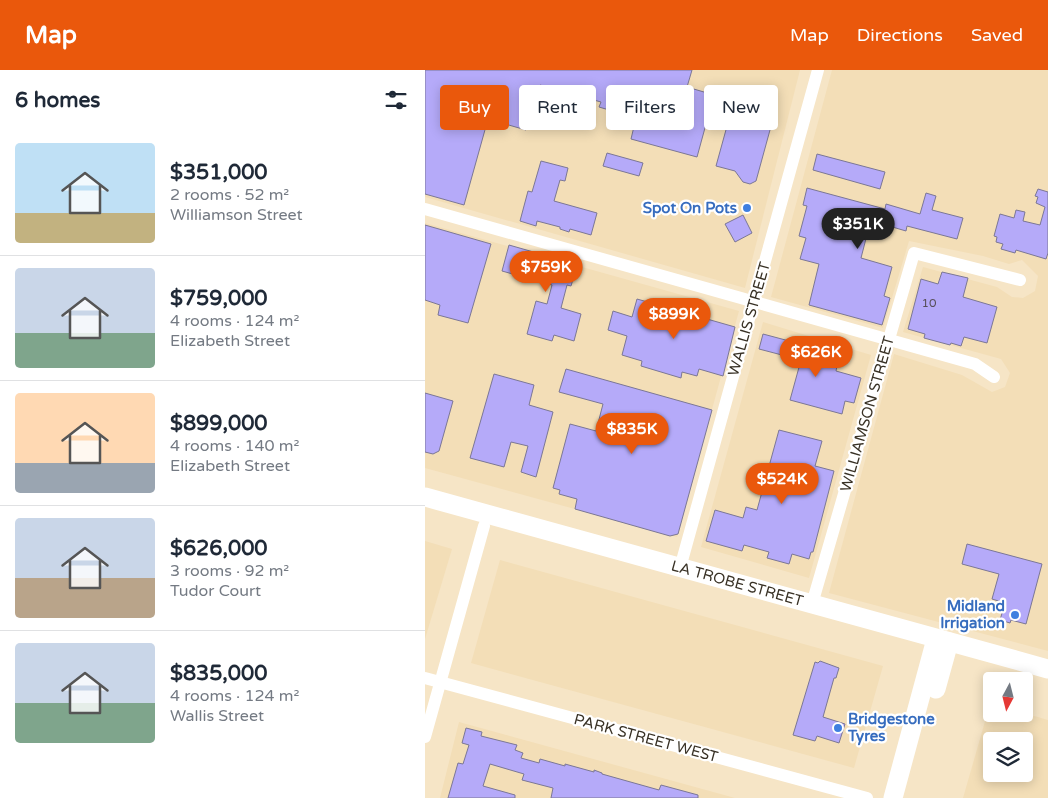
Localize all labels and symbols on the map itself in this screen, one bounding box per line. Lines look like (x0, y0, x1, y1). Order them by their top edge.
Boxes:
place label: Spot On Pots (643, 199, 737, 218)
marker: Spot On Pots (741, 202, 753, 214)
pin: $351K (823, 208, 893, 250)
pin: $759K (511, 250, 581, 293)
street label: WALLIS STREET (724, 260, 774, 378)
house number: 10 (921, 296, 937, 310)
pin: $899K (639, 298, 709, 340)
street label: WILLIAMSON STREET (836, 334, 898, 494)
pin: $626K (781, 336, 851, 378)
pin: $835K (597, 412, 667, 455)
pin: $524K (747, 462, 817, 505)
street label: LA TROBE STREET (669, 556, 805, 610)
place label: Midland Irrigation (940, 597, 1005, 633)
marker: Midland Irrigation (1009, 609, 1021, 621)
north arrow (983, 672, 1033, 722)
street label: PARK STREET WEST (572, 710, 720, 766)
place label: Bridgestone Tyres (847, 710, 935, 746)
marker: Bridgestone Tyres (832, 722, 844, 734)

